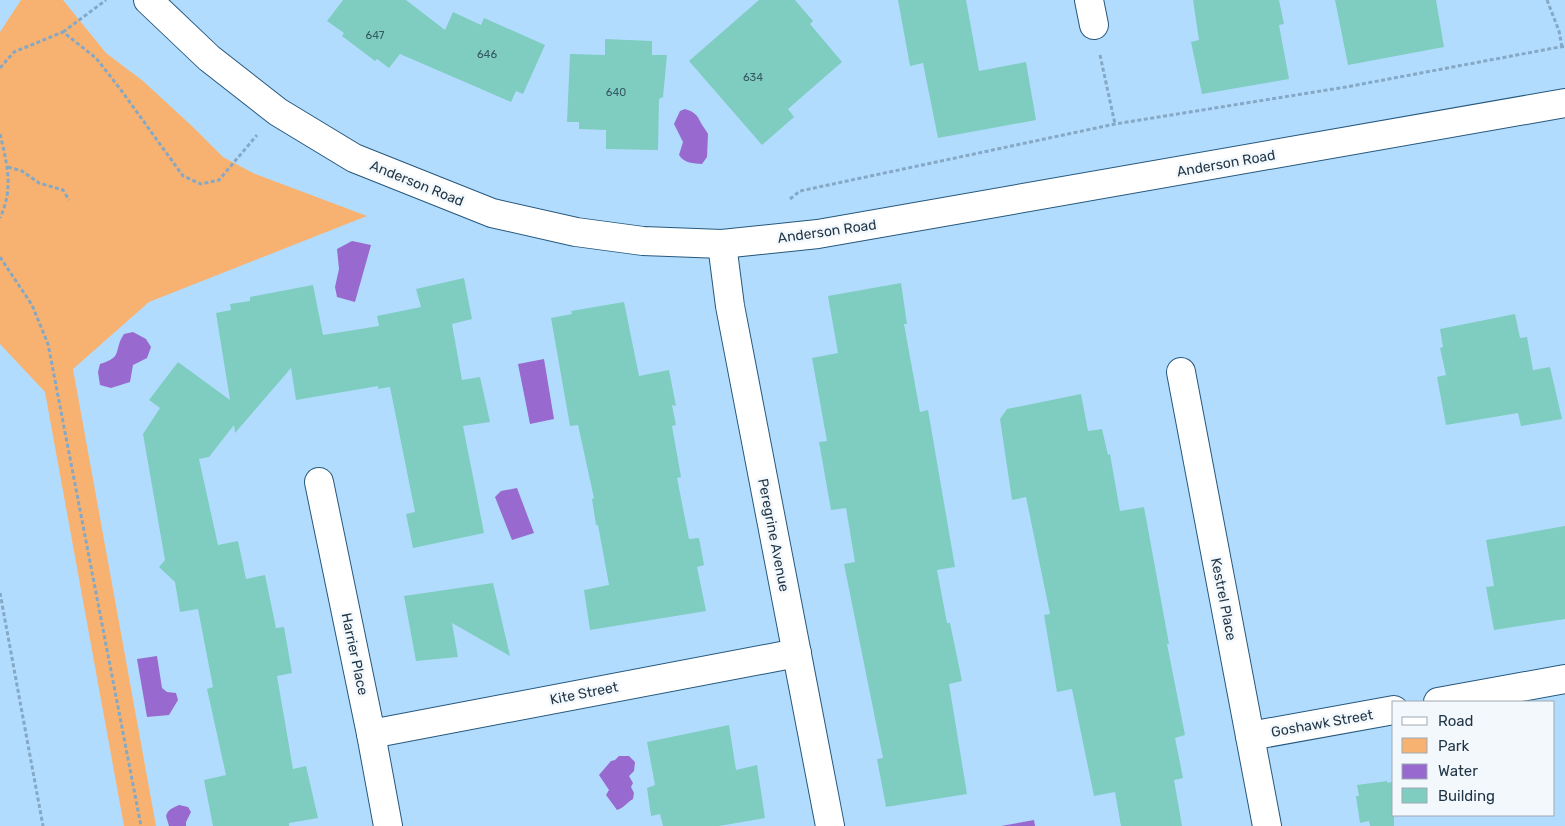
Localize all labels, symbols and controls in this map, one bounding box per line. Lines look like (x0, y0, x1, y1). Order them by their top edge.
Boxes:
house number: 647 (366, 29, 385, 42)
house number: 646 (477, 48, 497, 61)
house number: 634 (743, 71, 763, 84)
house number: 640 (606, 86, 626, 99)
street label: Anderson Road (1176, 146, 1277, 181)
street label: Anderson Road (367, 157, 466, 210)
street label: Anderson Road (777, 216, 878, 247)
street label: Peregrine Avenue (754, 477, 793, 593)
street label: Kestrel Place (1207, 556, 1240, 642)
street label: Harrier Place (337, 611, 372, 697)
street label: Kite Street (549, 678, 620, 708)
legend (1392, 701, 1555, 816)
street label: Goshawk Street (1270, 706, 1375, 741)
text: Road (1438, 712, 1474, 730)
text: Park (1438, 737, 1469, 755)
text: Water (1438, 762, 1478, 780)
text: Building (1438, 787, 1495, 805)

